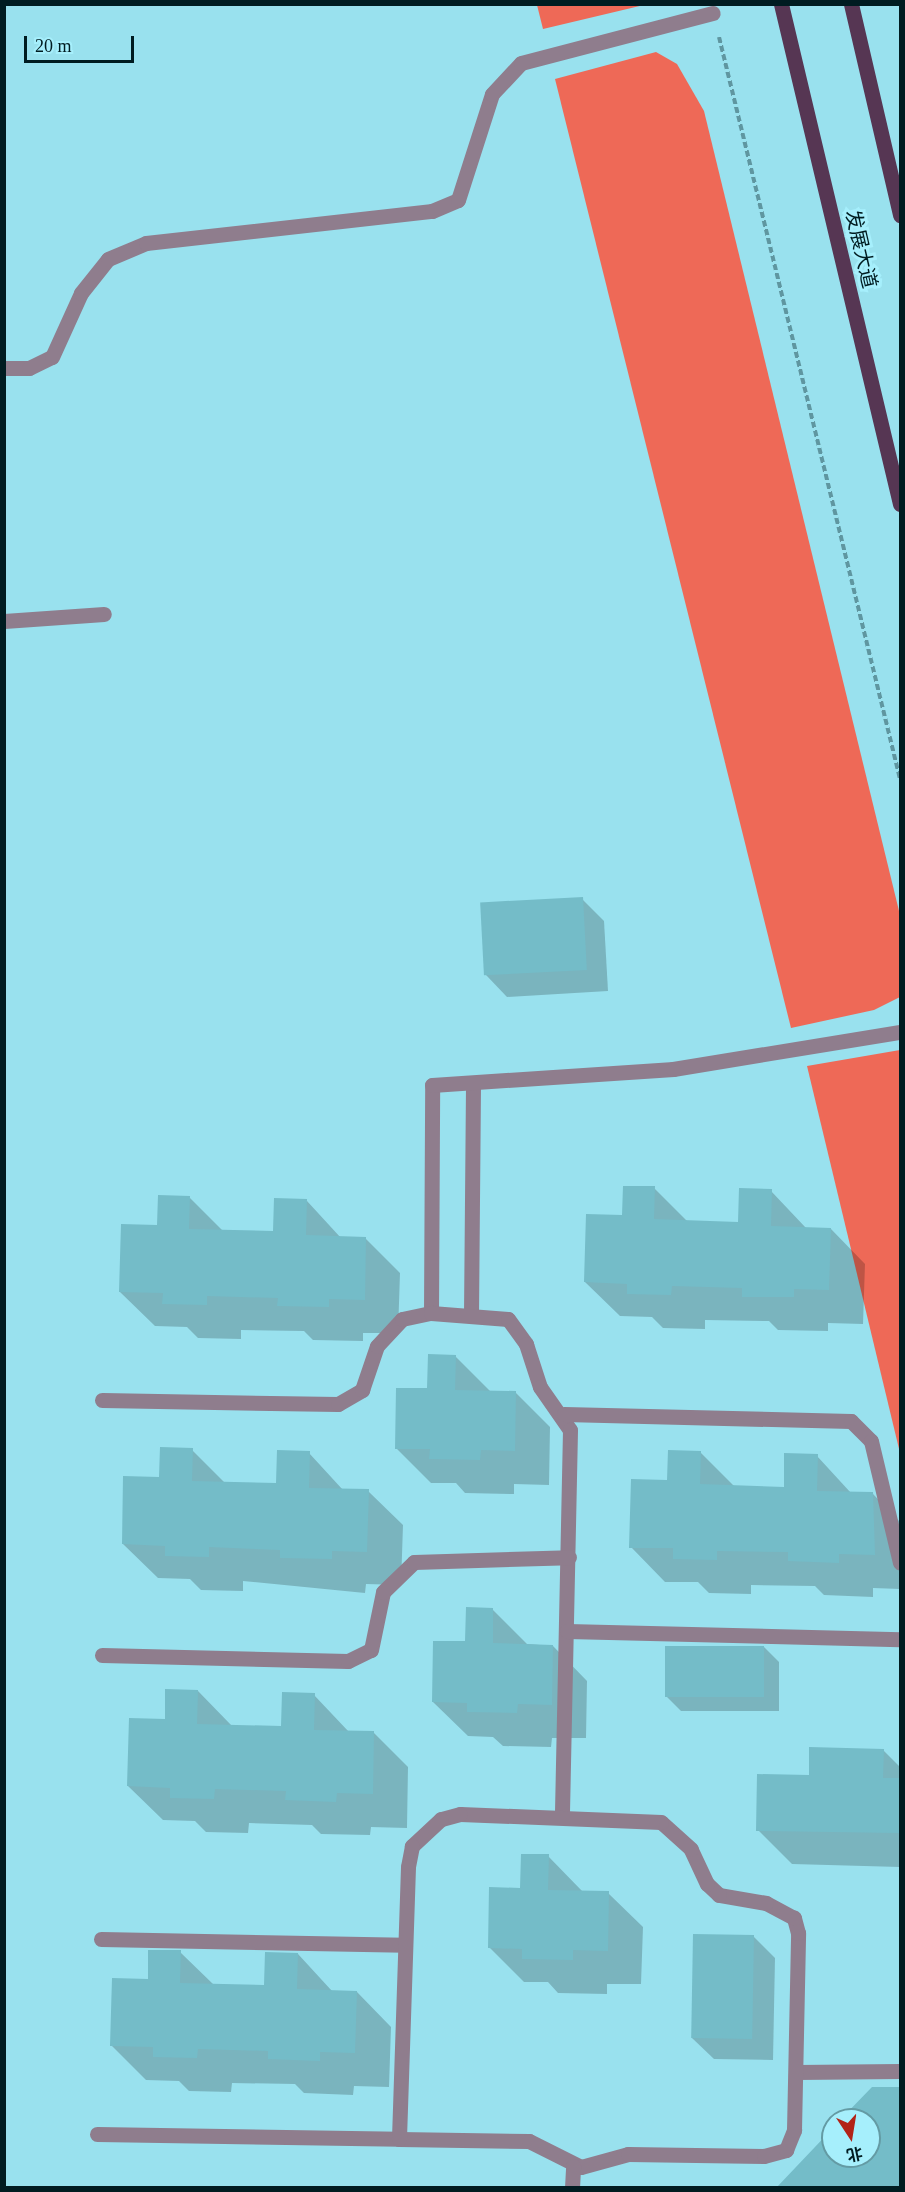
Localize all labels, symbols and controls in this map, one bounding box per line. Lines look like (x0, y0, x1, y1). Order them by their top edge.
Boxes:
scale bar (27, 24, 136, 62)
text: 20 m (35, 36, 72, 56)
street label: 发展大道 (840, 207, 882, 291)
north arrow (821, 2108, 881, 2168)
text: 北 (845, 2144, 864, 2164)

